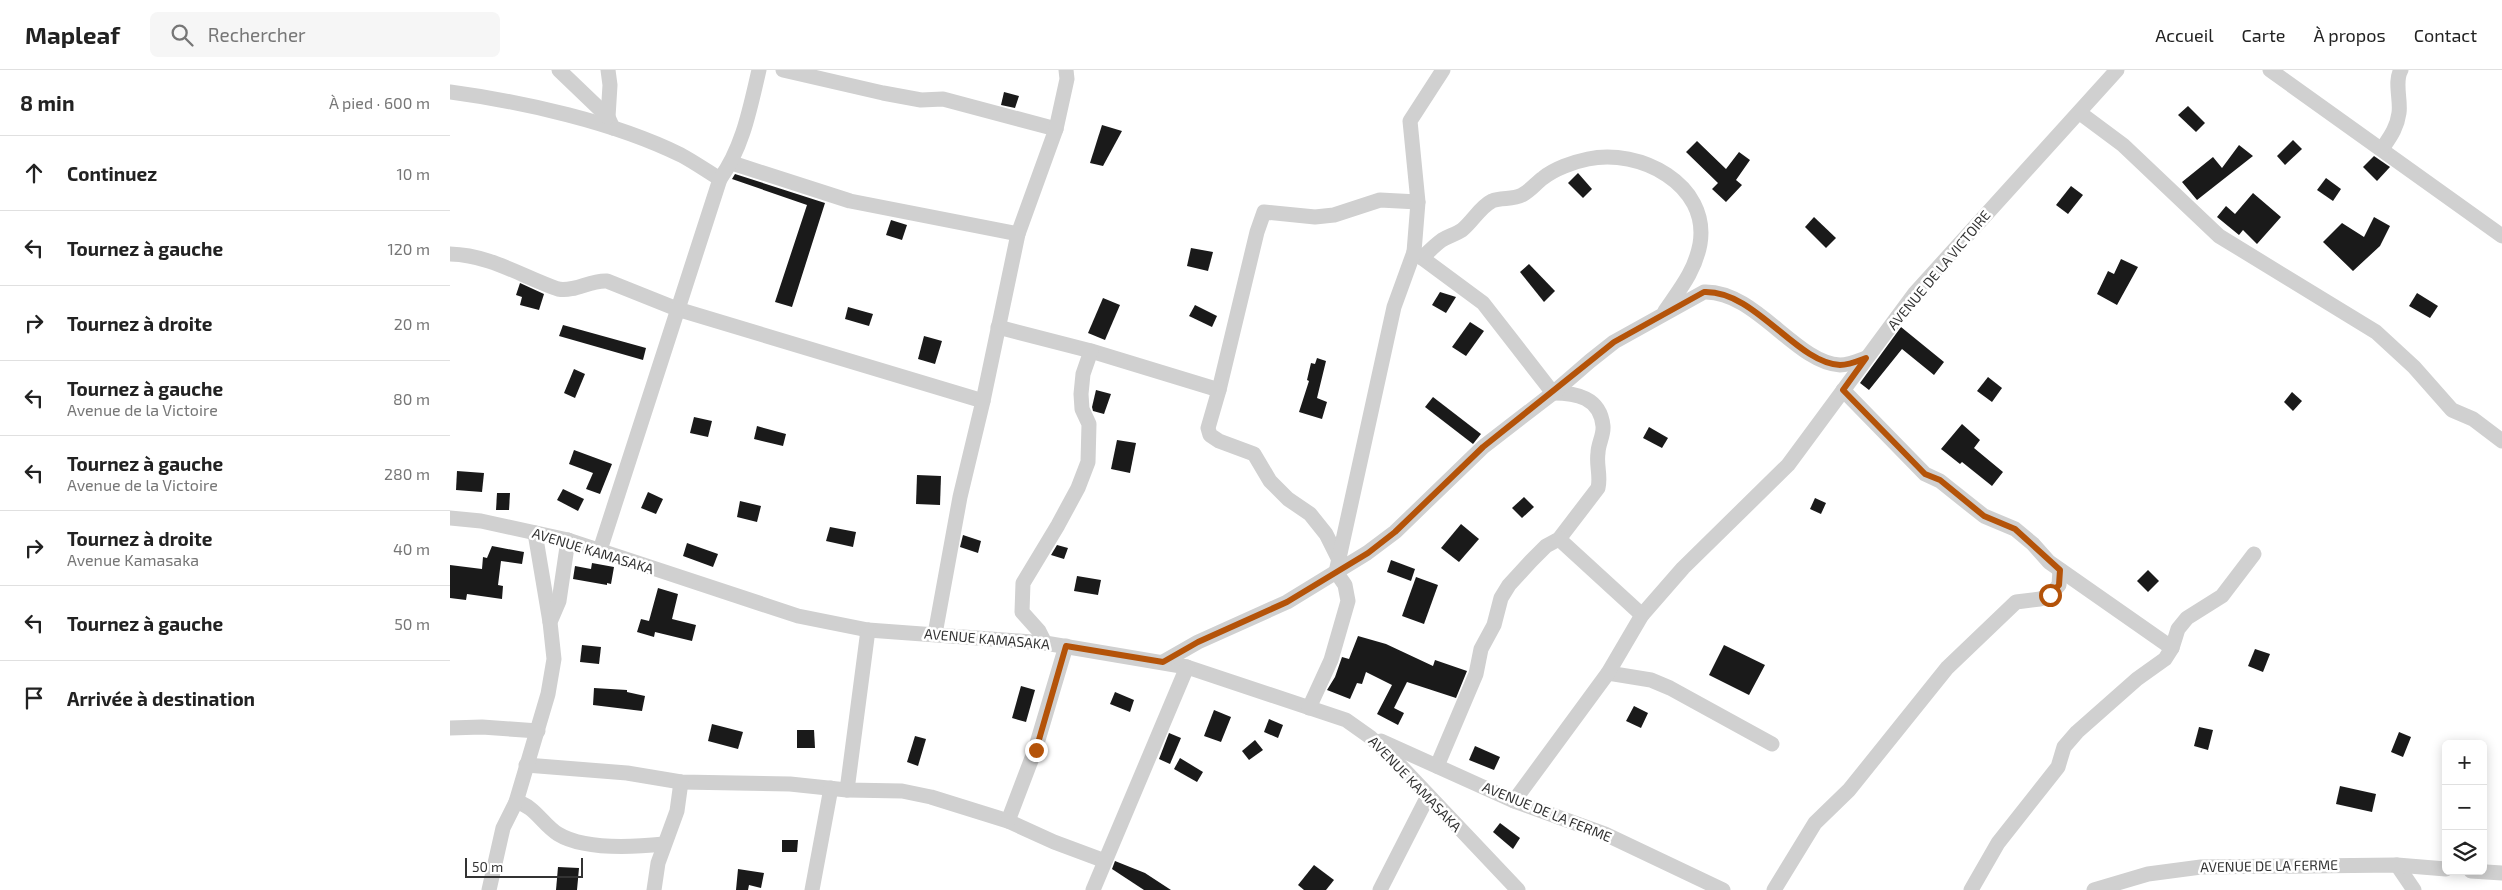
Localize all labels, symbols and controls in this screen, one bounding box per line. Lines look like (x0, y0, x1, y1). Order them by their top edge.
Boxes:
search box (150, 12, 500, 57)
text: Mapleaf (25, 20, 120, 49)
icon: search (168, 21, 196, 49)
text: Rechercher (208, 23, 306, 46)
text: Accueil (2155, 24, 2214, 46)
text: Carte (2242, 24, 2285, 46)
text: À propos (2313, 24, 2386, 46)
text: Contact (2414, 24, 2477, 46)
text: 8 min (20, 90, 75, 115)
text: À pied · 600 m (329, 93, 430, 112)
icon: ahead (20, 159, 48, 187)
text: Continuez (67, 162, 157, 185)
text: 10 m (396, 164, 430, 183)
street label: AVENUE DE LA VICTOIRE (1884, 206, 1994, 333)
icon: left (20, 234, 48, 262)
text: Tournez à gauche (67, 237, 223, 260)
text: 120 m (387, 239, 430, 258)
icon: right (20, 309, 48, 337)
text: Tournez à droite (67, 312, 213, 335)
text: 20 m (394, 314, 430, 333)
text: Tournez à gauche (67, 377, 223, 400)
icon: left (20, 384, 48, 412)
text: 80 m (393, 389, 430, 408)
text: Avenue de la Victoire (67, 400, 218, 419)
text: Tournez à gauche (67, 452, 223, 475)
icon: left (20, 459, 48, 487)
text: 280 m (384, 464, 430, 483)
text: Avenue de la Victoire (67, 475, 218, 494)
street label: AVENUE KAMASAKA (530, 524, 656, 577)
text: Tournez à droite (67, 527, 213, 550)
icon: right (20, 534, 48, 562)
text: 40 m (393, 539, 430, 558)
text: Avenue Kamasaka (67, 550, 199, 569)
route start (2039, 584, 2062, 607)
icon: left (20, 609, 48, 637)
text: Tournez à gauche (67, 612, 223, 635)
text: 50 m (394, 614, 430, 633)
street label: AVENUE KAMASAKA (923, 625, 1051, 652)
icon: arrive (20, 684, 48, 712)
text: Arrivée à destination (67, 687, 255, 710)
street label: AVENUE KAMASAKA (1365, 732, 1466, 835)
route end (1025, 739, 1048, 762)
map controls (2442, 740, 2487, 875)
button: + (2442, 740, 2487, 785)
street label: AVENUE DE LA FERME (1480, 778, 1614, 845)
button: − (2442, 785, 2487, 830)
button: layers (2442, 830, 2487, 875)
scale bar (465, 855, 582, 878)
street label: AVENUE DE LA FERME (2200, 856, 2338, 875)
text: 50 m (472, 858, 503, 875)

